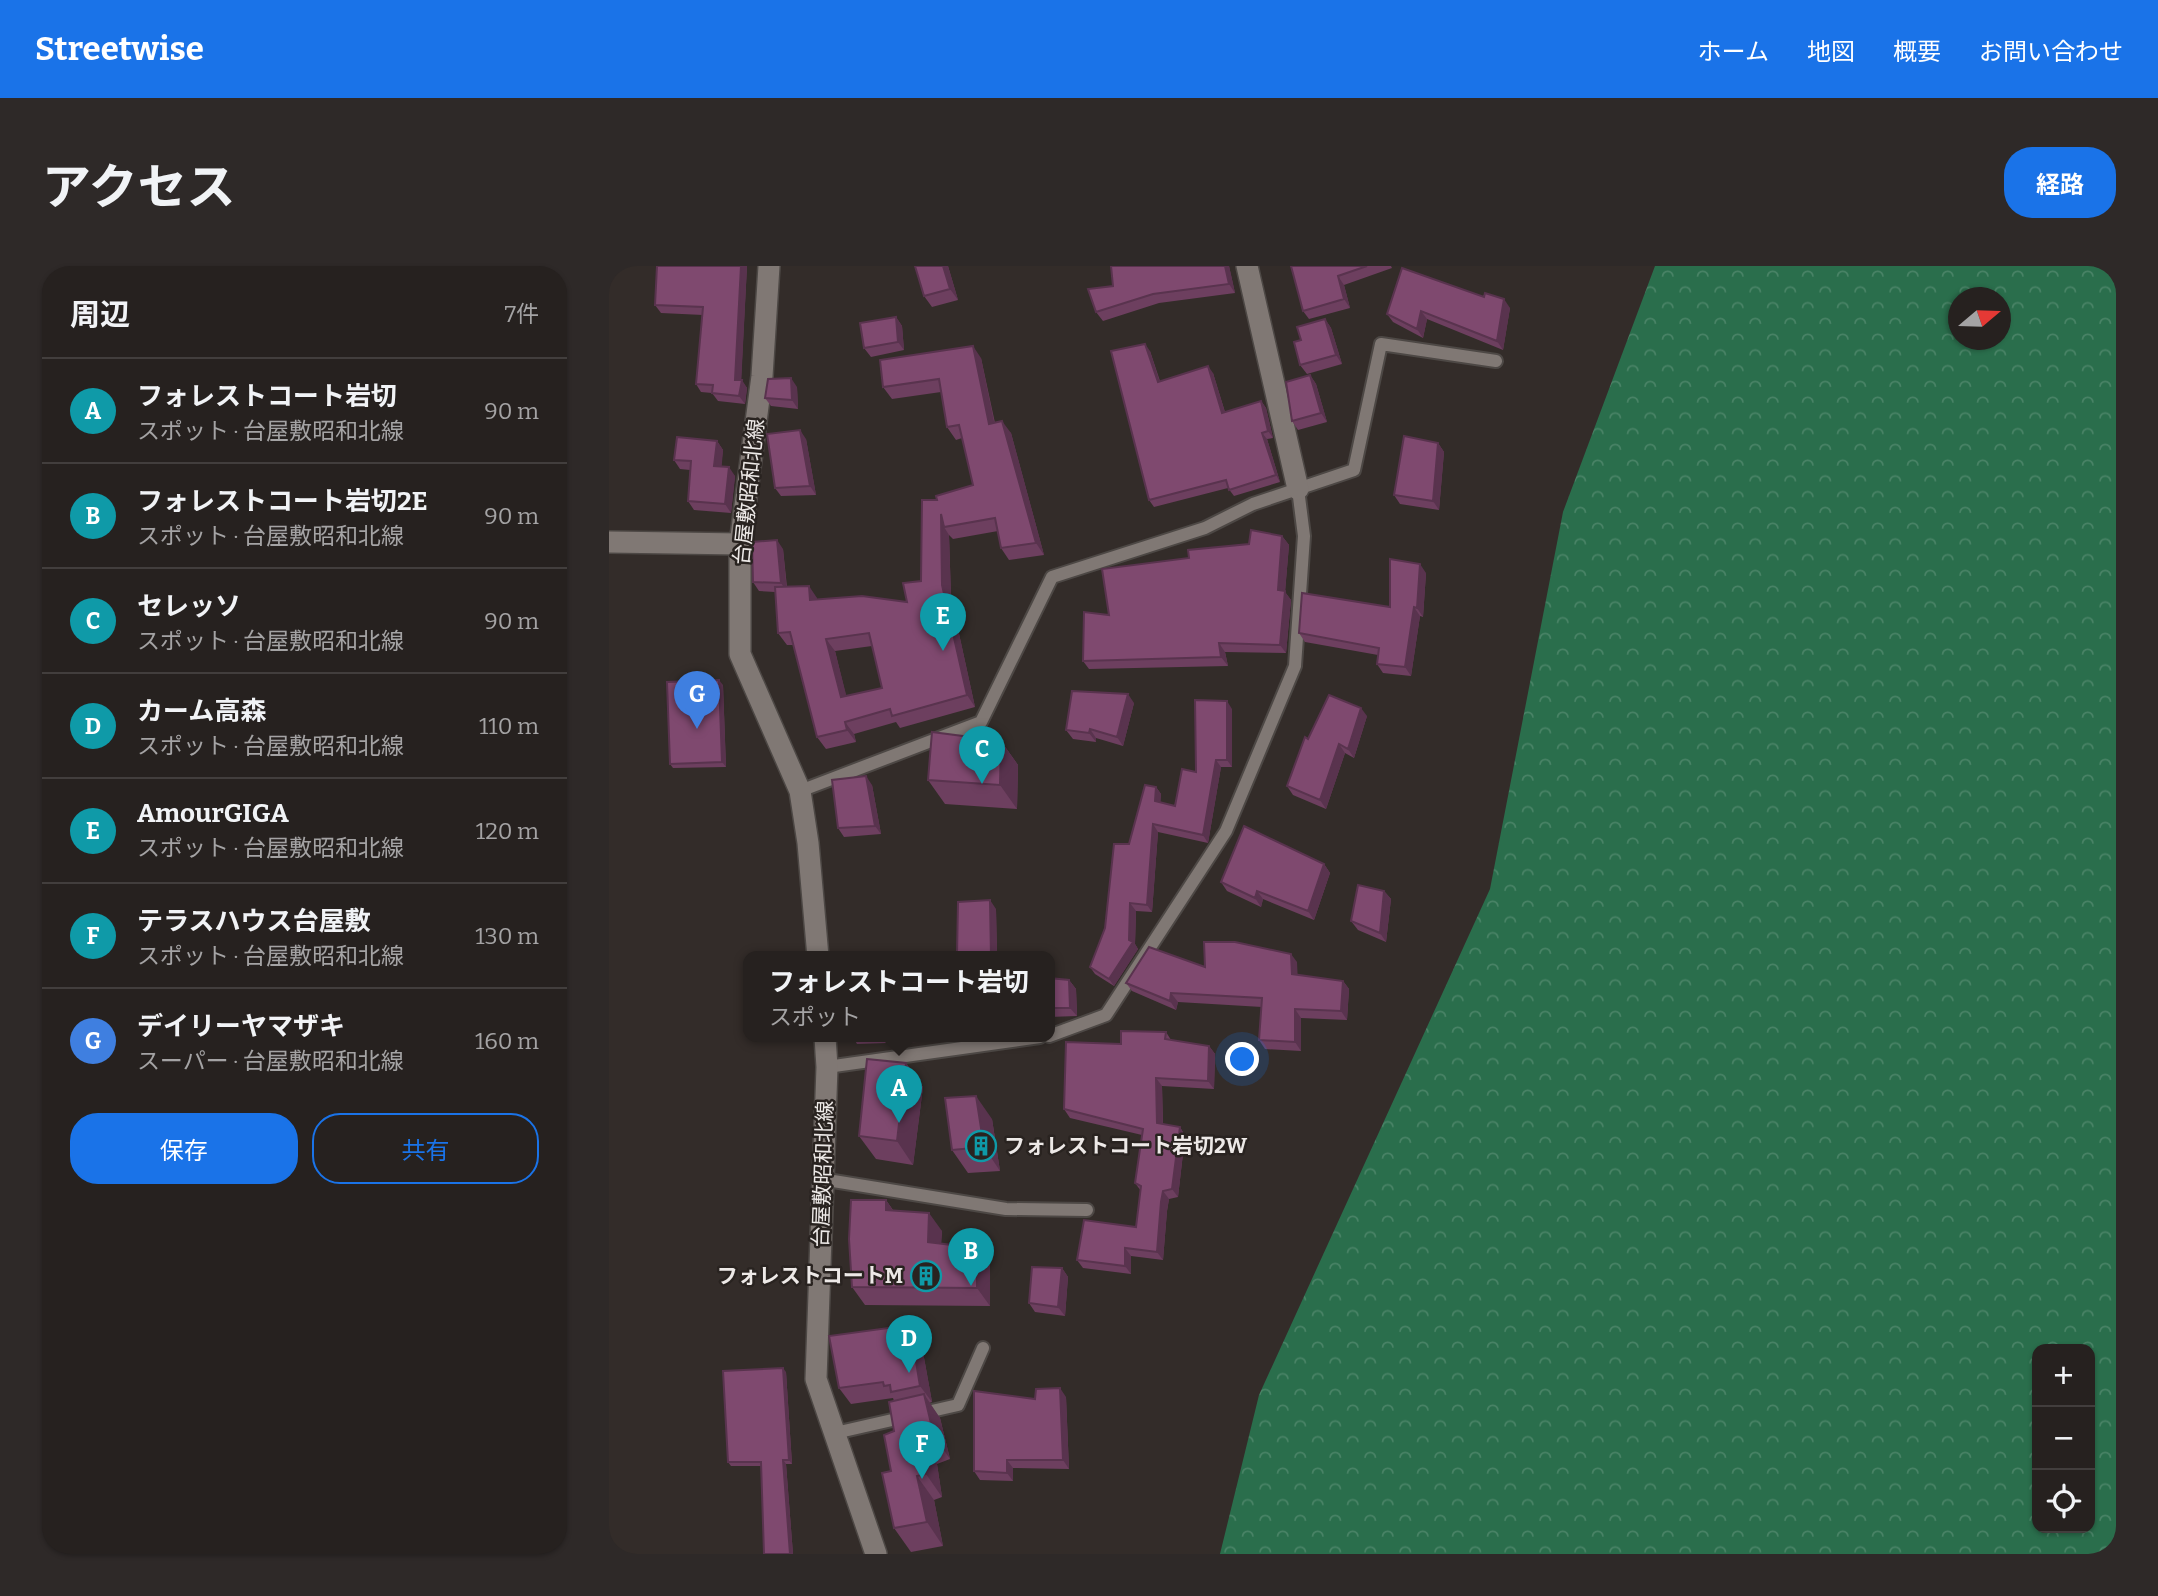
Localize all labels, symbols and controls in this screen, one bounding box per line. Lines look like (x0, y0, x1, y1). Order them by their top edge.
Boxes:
text: Streetwise (35, 29, 204, 69)
text: ホーム (1698, 38, 1769, 66)
text: 地図 (1807, 38, 1855, 66)
text: 概要 (1893, 38, 1941, 66)
text: お問い合わせ (1979, 38, 2123, 66)
button: 経路 (2004, 147, 2116, 218)
text: アクセス (42, 158, 236, 217)
north arrow (1948, 287, 2011, 350)
text: 周辺 (70, 297, 130, 333)
text: 7件 (504, 300, 539, 328)
text: フォレストコート岩切 (137, 381, 397, 412)
text: A (85, 397, 101, 425)
text: 90 m (484, 397, 539, 425)
text: スポット · 台屋敷昭和北線 (137, 417, 404, 445)
street label: 台屋敷昭和北線 (728, 418, 770, 566)
text: フォレストコート岩切2E (137, 486, 427, 517)
text: B (86, 502, 100, 530)
text: 90 m (484, 502, 539, 530)
text: スポット · 台屋敷昭和北線 (137, 522, 404, 550)
text: セレッソ (137, 591, 241, 622)
pin: E (920, 593, 966, 651)
text: C (86, 607, 100, 635)
text: 90 m (484, 607, 539, 635)
text: スポット · 台屋敷昭和北線 (137, 627, 404, 655)
pin: G (674, 671, 720, 729)
text: カーム高森 (137, 696, 266, 727)
text: D (85, 712, 101, 740)
text: 110 m (479, 712, 539, 740)
pin: C (959, 726, 1005, 784)
text: スポット · 台屋敷昭和北線 (137, 732, 404, 760)
text: AmourGIGA (137, 798, 289, 829)
text: E (86, 817, 100, 845)
text: 120 m (476, 817, 539, 845)
text: スポット · 台屋敷昭和北線 (137, 834, 404, 862)
text: テラスハウス台屋敷 (137, 906, 370, 937)
text: F (87, 922, 99, 950)
text: 130 m (475, 922, 539, 950)
text: スポット · 台屋敷昭和北線 (137, 942, 404, 970)
popup (743, 951, 1055, 1042)
text: フォレストコート岩切 (769, 967, 1029, 998)
text: スポット (769, 1003, 861, 1031)
text: デイリーヤマザキ (137, 1011, 345, 1042)
text: G (85, 1027, 101, 1055)
text: 160 m (475, 1027, 539, 1055)
your location (1225, 1042, 1259, 1076)
text: スーパー · 台屋敷昭和北線 (137, 1047, 404, 1075)
pin: A (876, 1065, 922, 1123)
street label: 台屋敷昭和北線 (807, 1100, 839, 1248)
button: 保存 (70, 1113, 298, 1184)
button: 共有 (312, 1113, 539, 1184)
building icon: フォレストコート岩切2W (964, 1129, 998, 1163)
place label: フォレストコート岩切2W (1004, 1133, 1248, 1159)
pin: B (948, 1228, 994, 1286)
building icon: フォレストコートM (909, 1259, 943, 1293)
place label: フォレストコートM (717, 1263, 903, 1289)
pin: D (886, 1315, 932, 1373)
map controls (2032, 1344, 2095, 1533)
button: + (2032, 1344, 2095, 1407)
button: − (2032, 1407, 2095, 1470)
pin: F (899, 1421, 945, 1479)
button: locate (2032, 1470, 2095, 1533)

